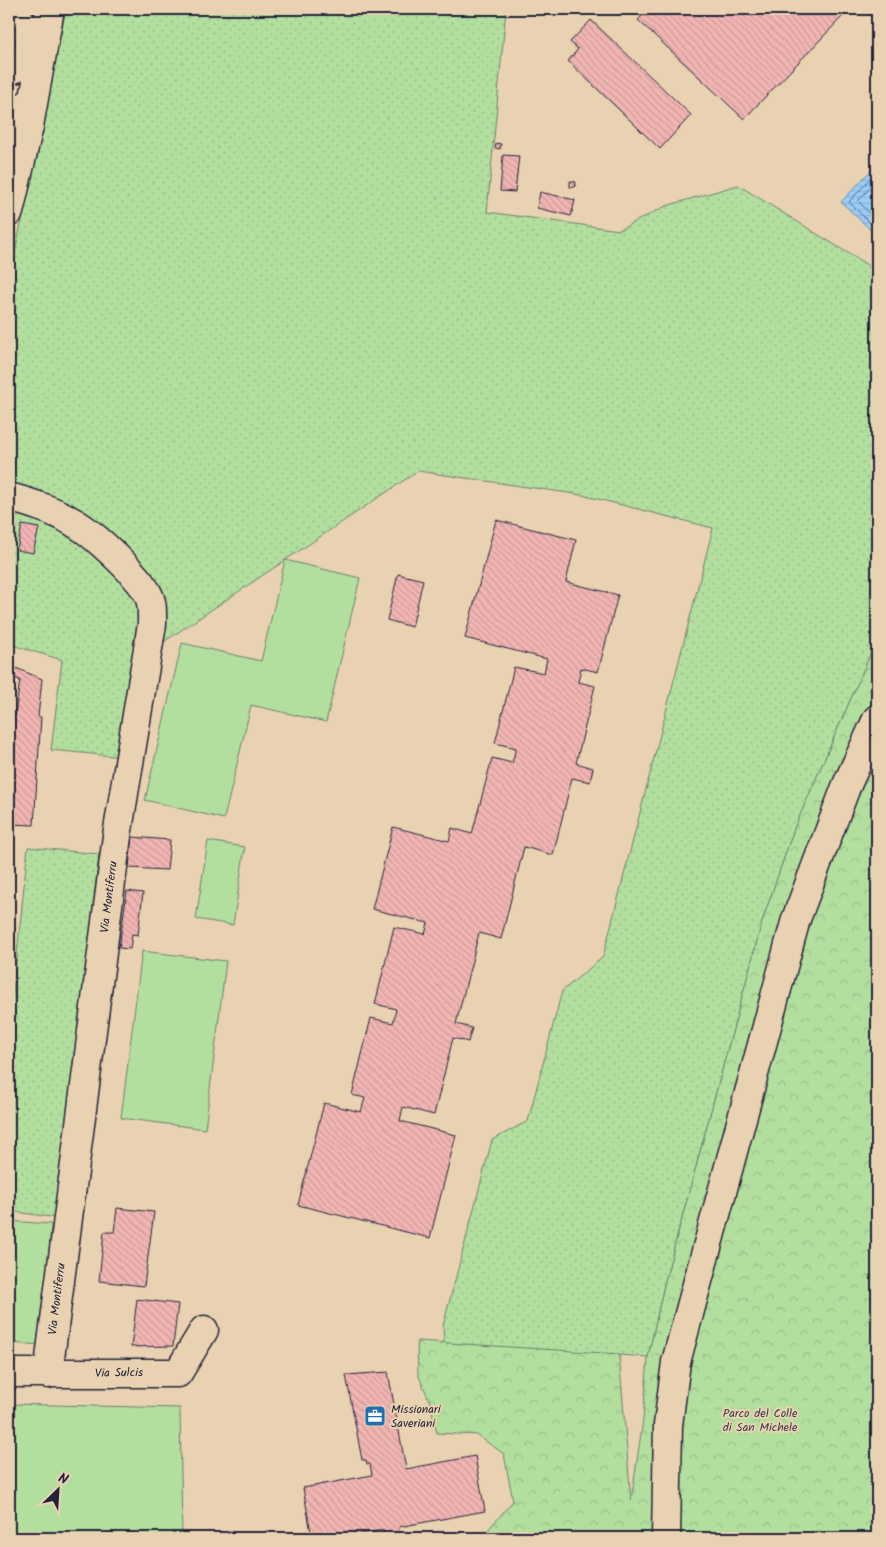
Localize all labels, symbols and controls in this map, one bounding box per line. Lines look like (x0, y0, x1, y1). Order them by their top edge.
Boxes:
street label: Via Montiferru (95, 860, 123, 934)
street label: Via Montiferru (43, 1262, 71, 1336)
street label: Via Sulcis (95, 1363, 143, 1383)
place label: Missionari Saveriani (391, 1400, 442, 1433)
office icon: Missionari Saveriani (363, 1404, 387, 1428)
park label: Parco del Colle di San Michele (723, 1404, 798, 1437)
north arrow (32, 1464, 82, 1514)
text: N (54, 1467, 72, 1491)

